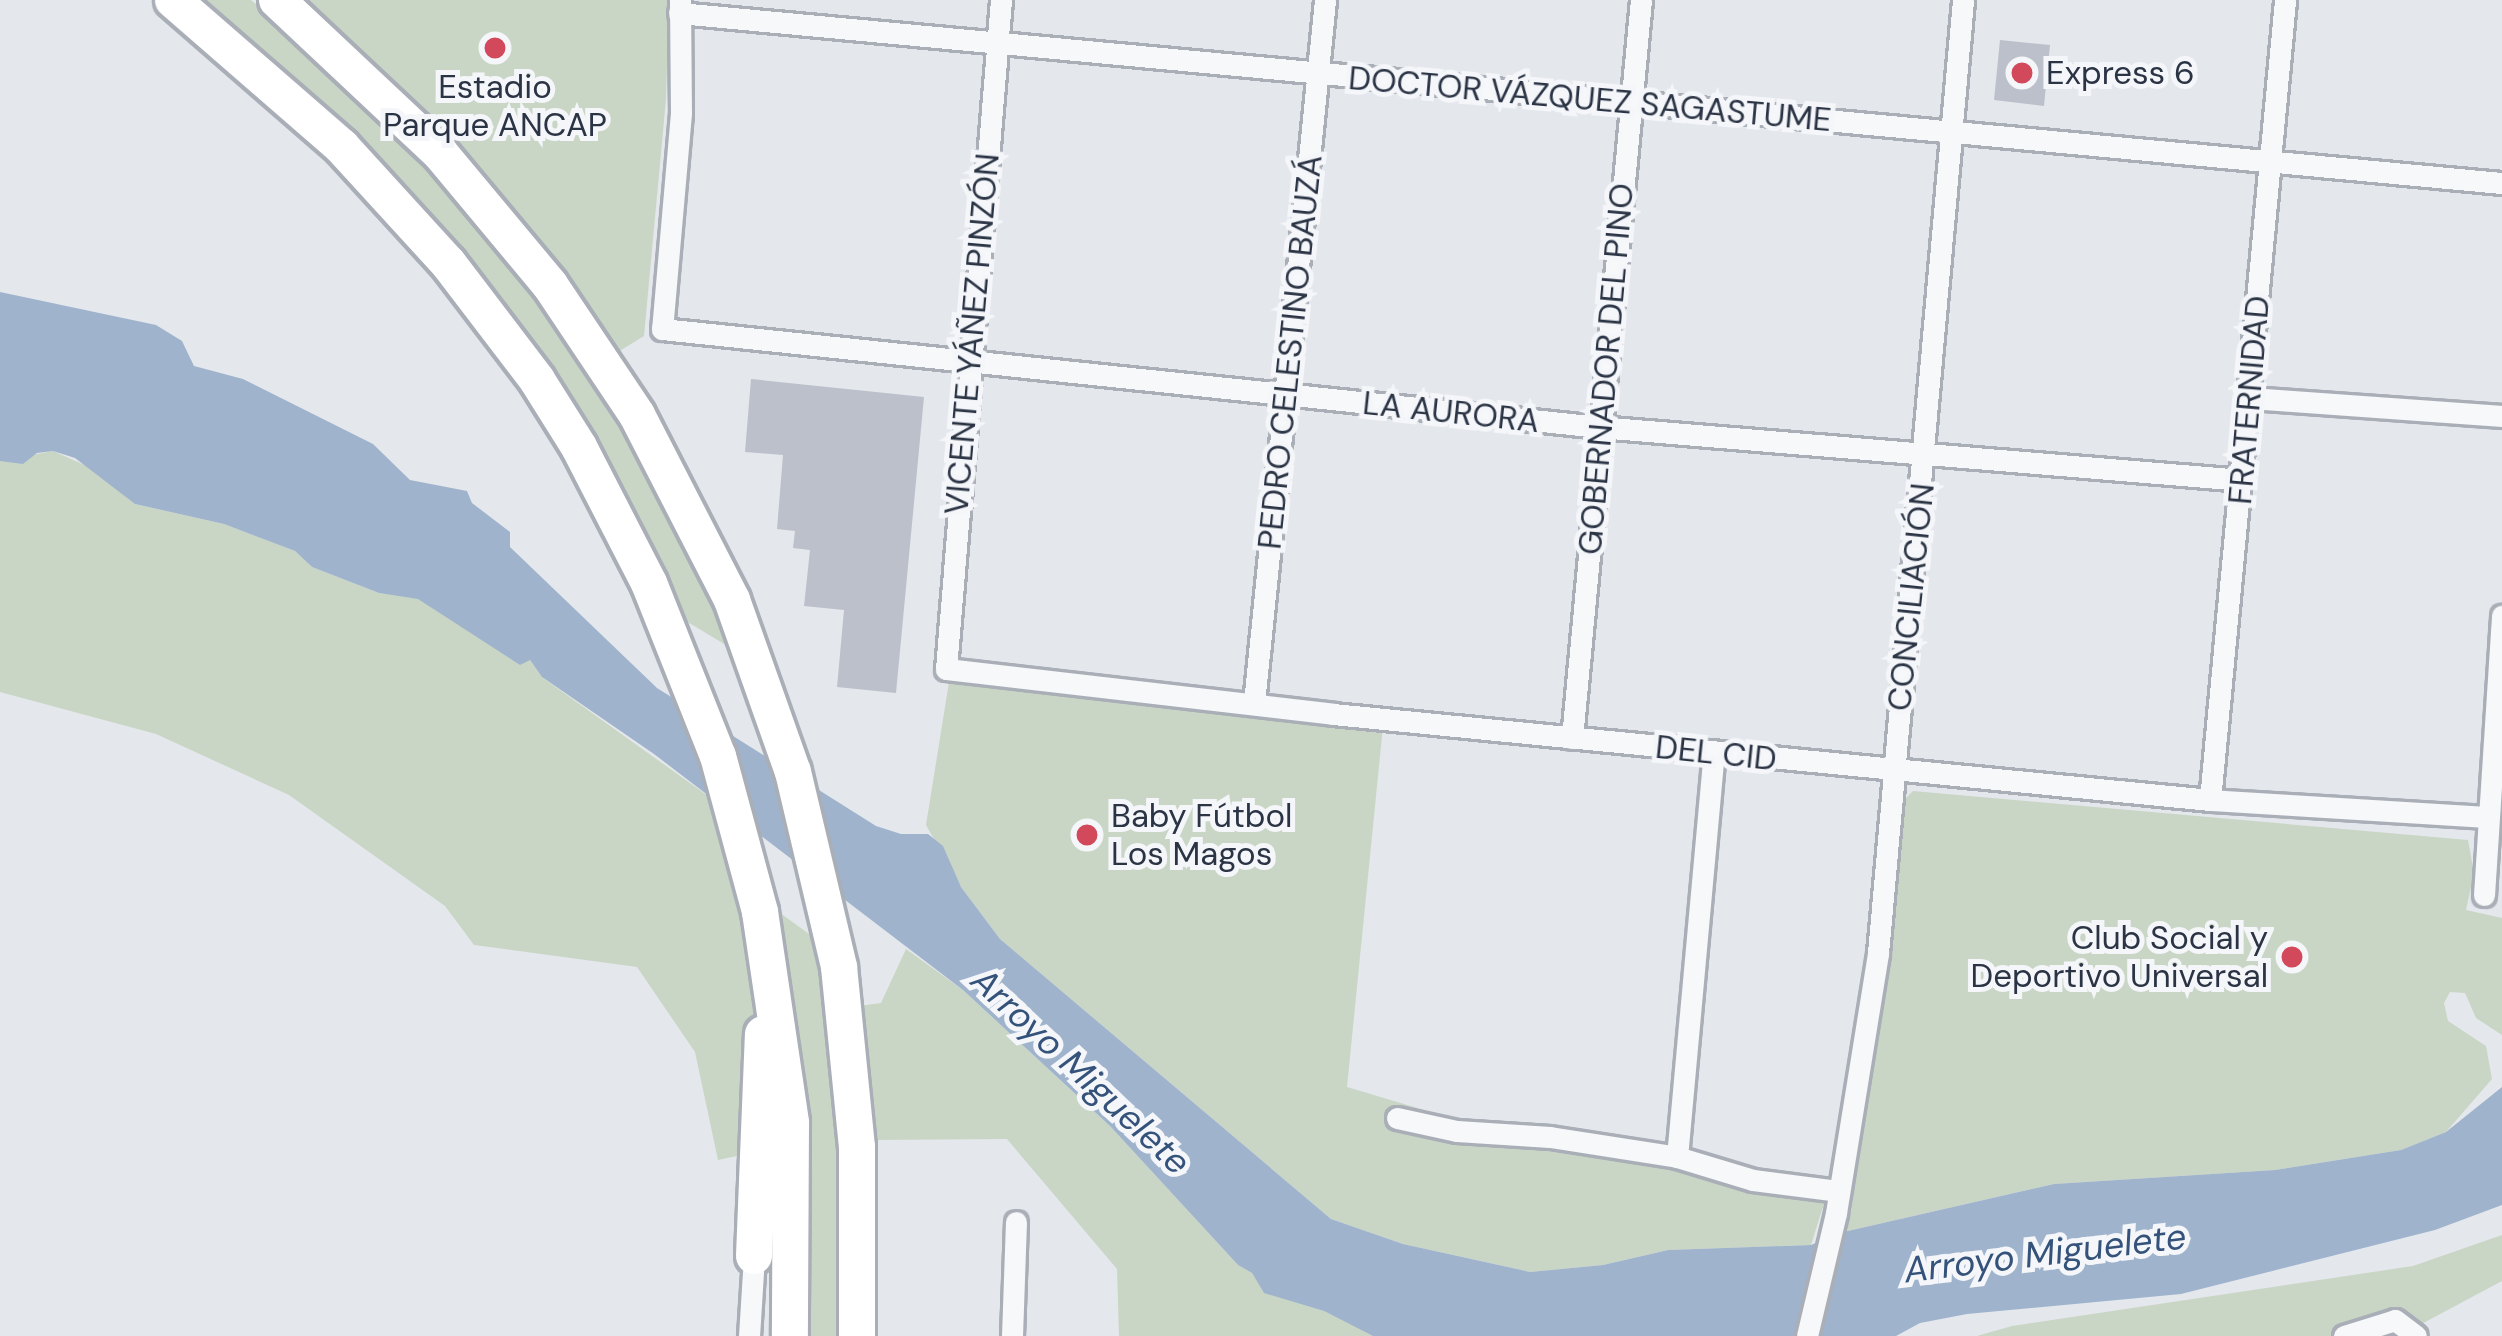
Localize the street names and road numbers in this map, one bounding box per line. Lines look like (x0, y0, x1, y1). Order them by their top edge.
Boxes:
street label: DOCTOR VÁZQUEZ SAGASTUME (1347, 58, 1833, 140)
street label: VICENTE YÁÑEZ PINZÓN (936, 152, 1008, 516)
street label: PEDRO CELESTINO BAUZÁ (1250, 153, 1330, 551)
street label: GOBERNADOR DEL PINO (1570, 182, 1642, 556)
street label: FRATERNIDAD (2220, 294, 2278, 506)
street label: LA AURORA (1361, 383, 1541, 441)
street label: CONCILIACIÓN (1879, 481, 1943, 713)
street label: DEL CID (1653, 727, 1779, 779)

